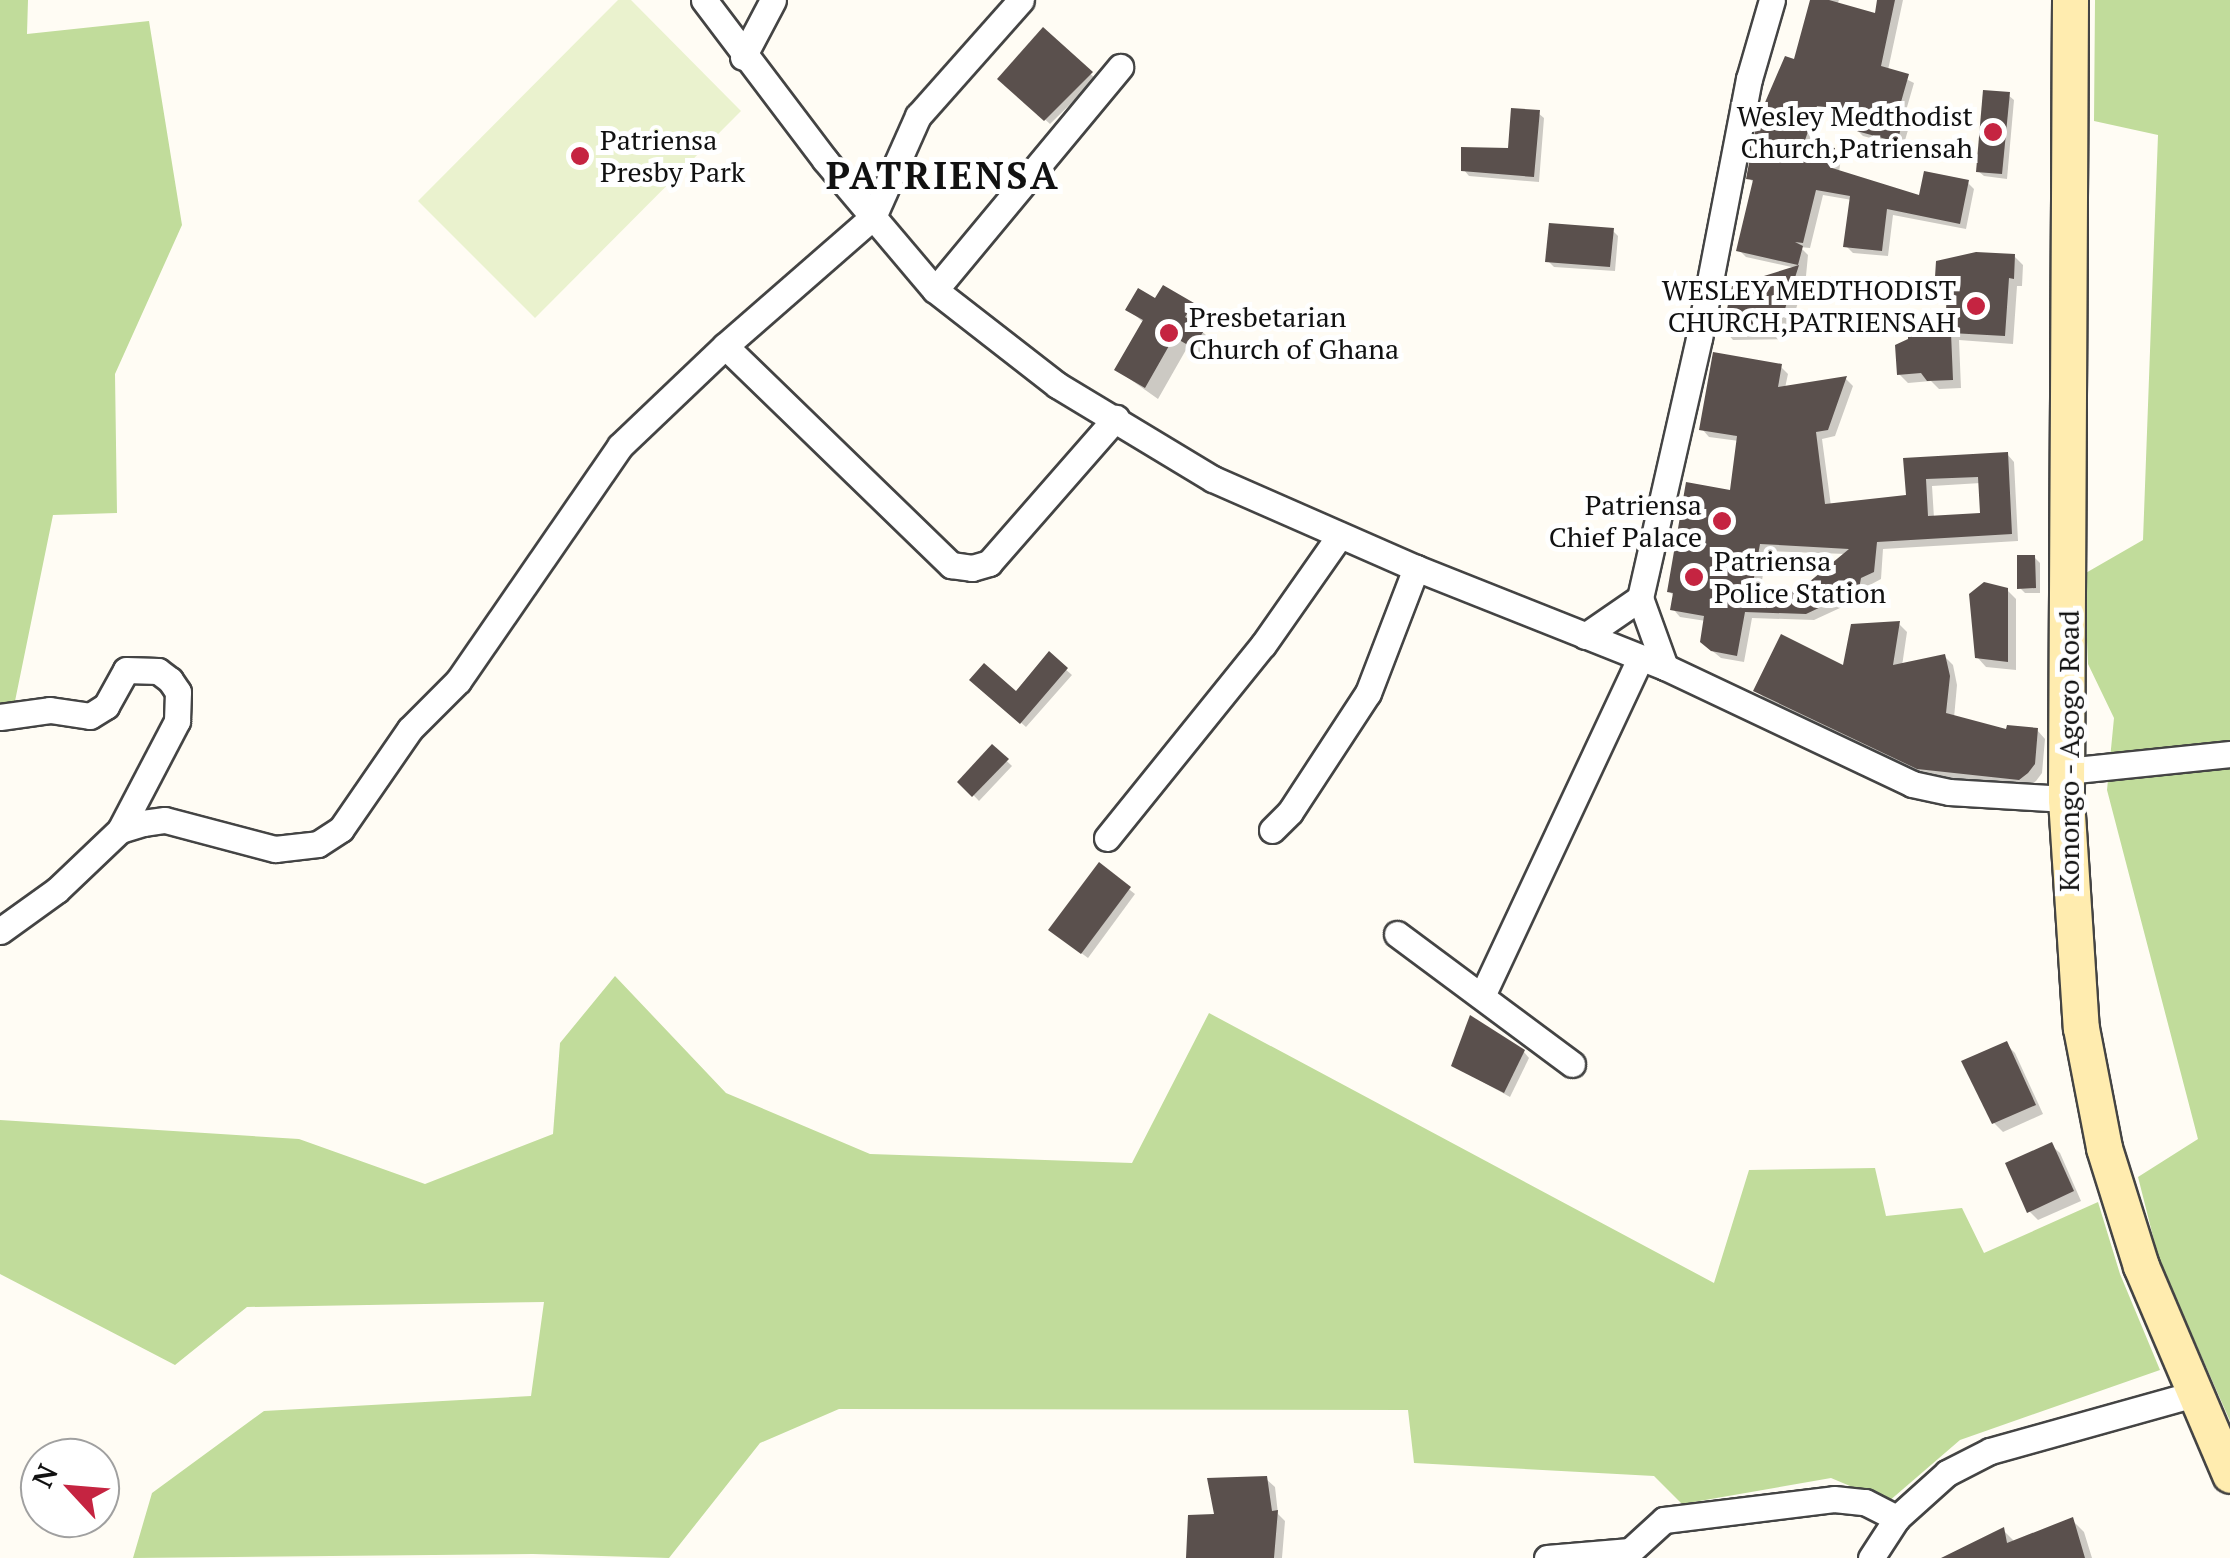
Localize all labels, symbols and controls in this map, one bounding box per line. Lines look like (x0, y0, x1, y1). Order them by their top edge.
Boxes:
place label: Wesley Medthodist Church,Patriensah (1737, 99, 1973, 165)
marker: Wesley Medthodist Church,Patriensah (1982, 121, 2004, 143)
place label: Patriensa Presby Park (600, 123, 745, 189)
marker: Patriensa Presby Park (569, 145, 591, 167)
district label: PATRIENSA (826, 153, 1060, 199)
place label: WESLEY MEDTHODIST CHURCH,PATRIENSAH (1662, 273, 1956, 339)
marker: WESLEY MEDTHODIST CHURCH,PATRIENSAH (1965, 295, 1987, 317)
place label: Presbetarian Church of Ghana (1189, 300, 1399, 366)
marker: Presbetarian Church of Ghana (1158, 322, 1180, 344)
place label: Patriensa Chief Palace (1549, 488, 1702, 554)
marker: Patriensa Chief Palace (1711, 510, 1733, 532)
place label: Patriensa Police Station (1714, 544, 1886, 610)
marker: Patriensa Police Station (1683, 566, 1705, 588)
street label: Konongo - Agogo Road (2052, 609, 2086, 893)
north arrow (20, 1438, 120, 1538)
text: N (23, 1458, 66, 1493)

